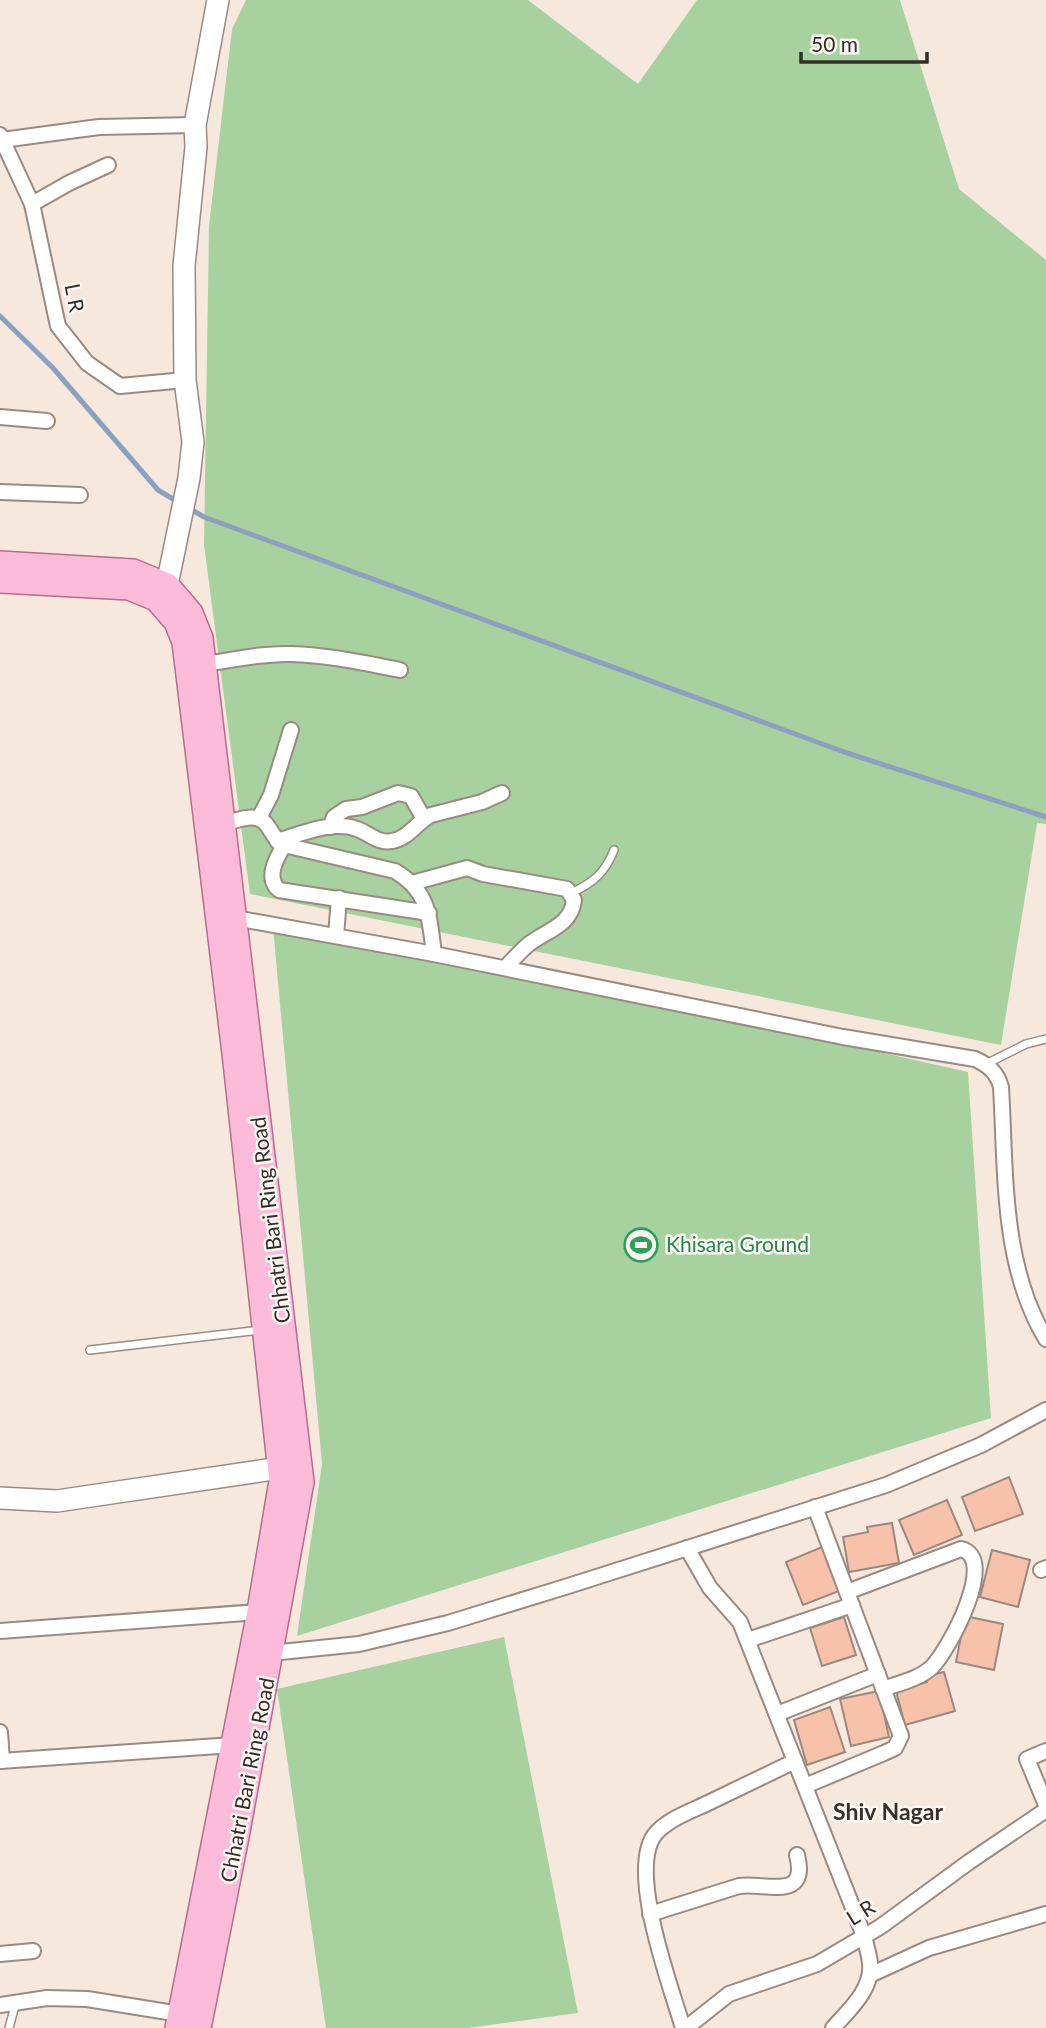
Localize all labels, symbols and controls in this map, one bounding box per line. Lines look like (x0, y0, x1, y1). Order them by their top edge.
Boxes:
scale bar (801, 21, 927, 65)
text: 50 m (811, 31, 858, 56)
street label: L R (60, 281, 91, 315)
street label: Chhatri Bari Ring Road (244, 1115, 295, 1325)
sports icon: Khisara Ground (622, 1226, 660, 1264)
place label: Khisara Ground (666, 1231, 809, 1256)
street label: Chhatri Bari Ring Road (214, 1675, 279, 1884)
district label: Shiv Nagar (833, 1797, 943, 1825)
street label: L R (841, 1893, 880, 1930)

